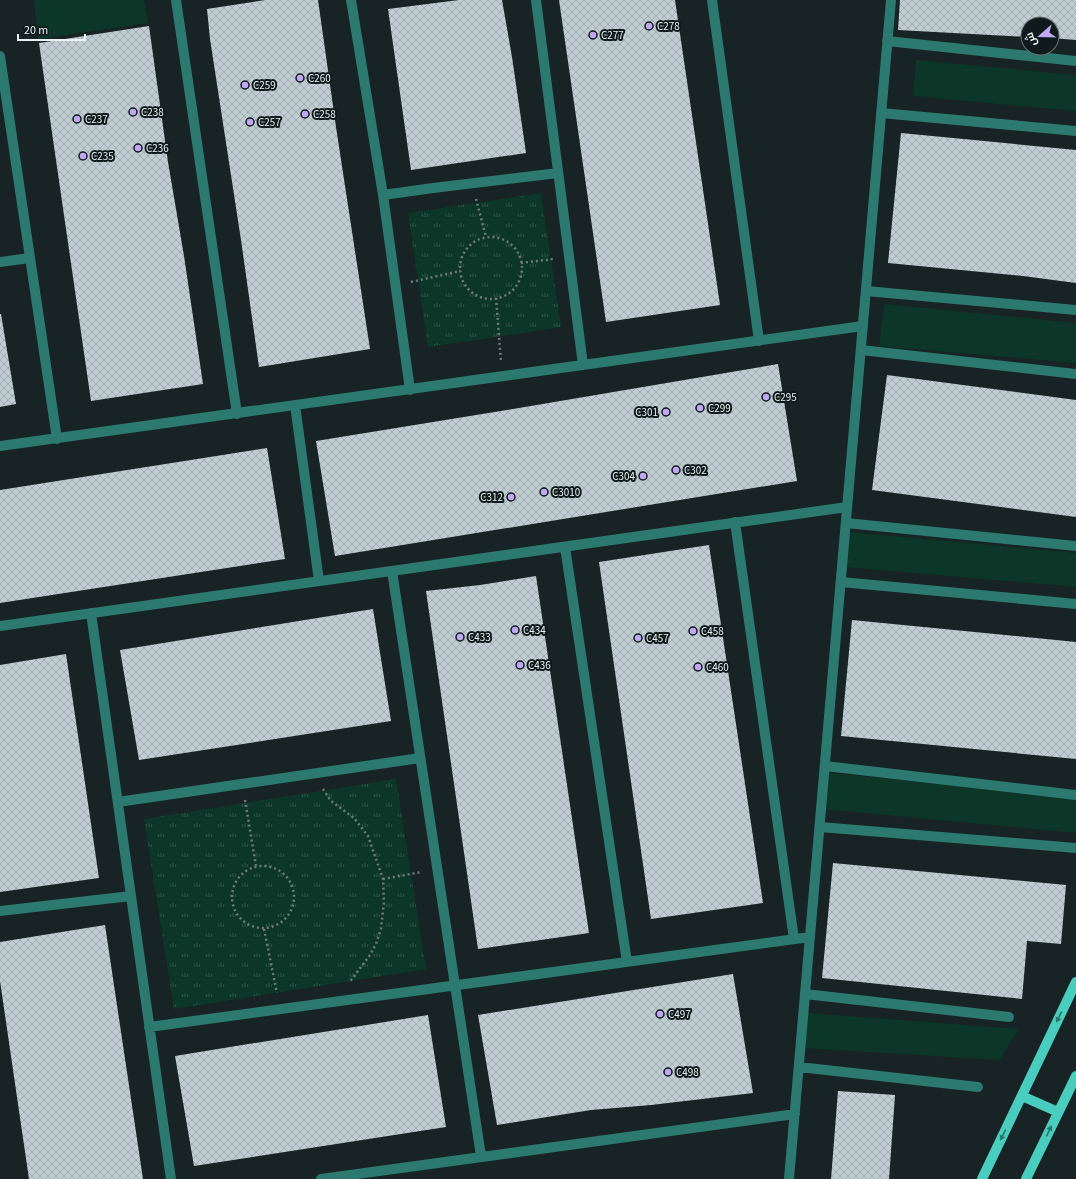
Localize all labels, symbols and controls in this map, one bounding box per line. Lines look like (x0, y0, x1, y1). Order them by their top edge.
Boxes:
scale bar (18, 16, 85, 42)
north arrow (1020, 16, 1060, 56)
place label: C278 (657, 19, 680, 34)
marker: C278 (644, 21, 654, 31)
text: 20 m (24, 22, 48, 39)
place label: C277 (601, 28, 624, 43)
marker: C277 (588, 30, 598, 40)
text: ش (1022, 30, 1041, 48)
place label: C260 (308, 71, 331, 86)
marker: C260 (295, 73, 305, 83)
place label: C259 (253, 78, 276, 93)
marker: C259 (240, 80, 250, 90)
place label: C238 (141, 105, 164, 120)
marker: C238 (128, 107, 138, 117)
place label: C258 (313, 107, 336, 122)
marker: C258 (300, 109, 310, 119)
place label: C237 (85, 112, 108, 127)
marker: C237 (72, 114, 82, 124)
place label: C257 (258, 115, 281, 130)
marker: C257 (245, 117, 255, 127)
place label: C236 (146, 141, 169, 156)
marker: C236 (133, 143, 143, 153)
place label: C235 (91, 149, 114, 164)
marker: C235 (78, 151, 88, 161)
place label: C295 (774, 390, 797, 405)
marker: C295 (761, 392, 771, 402)
place label: C299 (708, 401, 731, 416)
marker: C299 (695, 403, 705, 413)
place label: C301 (635, 405, 658, 420)
marker: C301 (661, 407, 671, 417)
place label: C302 (684, 463, 707, 478)
marker: C302 (671, 465, 681, 475)
place label: C304 (612, 469, 636, 484)
marker: C304 (638, 471, 648, 481)
place label: C3010 (552, 485, 580, 500)
marker: C3010 (539, 487, 549, 497)
place label: C312 (480, 490, 503, 505)
marker: C312 (506, 492, 516, 502)
place label: C434 (523, 623, 546, 638)
place label: C458 (701, 624, 724, 639)
marker: C434 (510, 625, 520, 635)
marker: C458 (688, 626, 698, 636)
place label: C433 (468, 630, 491, 645)
place label: C457 (646, 631, 669, 646)
marker: C433 (455, 632, 465, 642)
marker: C457 (633, 633, 643, 643)
place label: C436 (528, 658, 551, 673)
marker: C436 (515, 660, 525, 670)
place label: C460 (706, 660, 729, 675)
marker: C460 (693, 662, 703, 672)
place label: C497 (668, 1007, 691, 1022)
marker: C497 (655, 1009, 665, 1019)
one-way arrow (1056, 1012, 1062, 1023)
place label: C498 (676, 1065, 699, 1080)
marker: C498 (663, 1067, 673, 1077)
one-way arrow (1046, 1125, 1052, 1137)
one-way arrow (1000, 1129, 1006, 1141)

